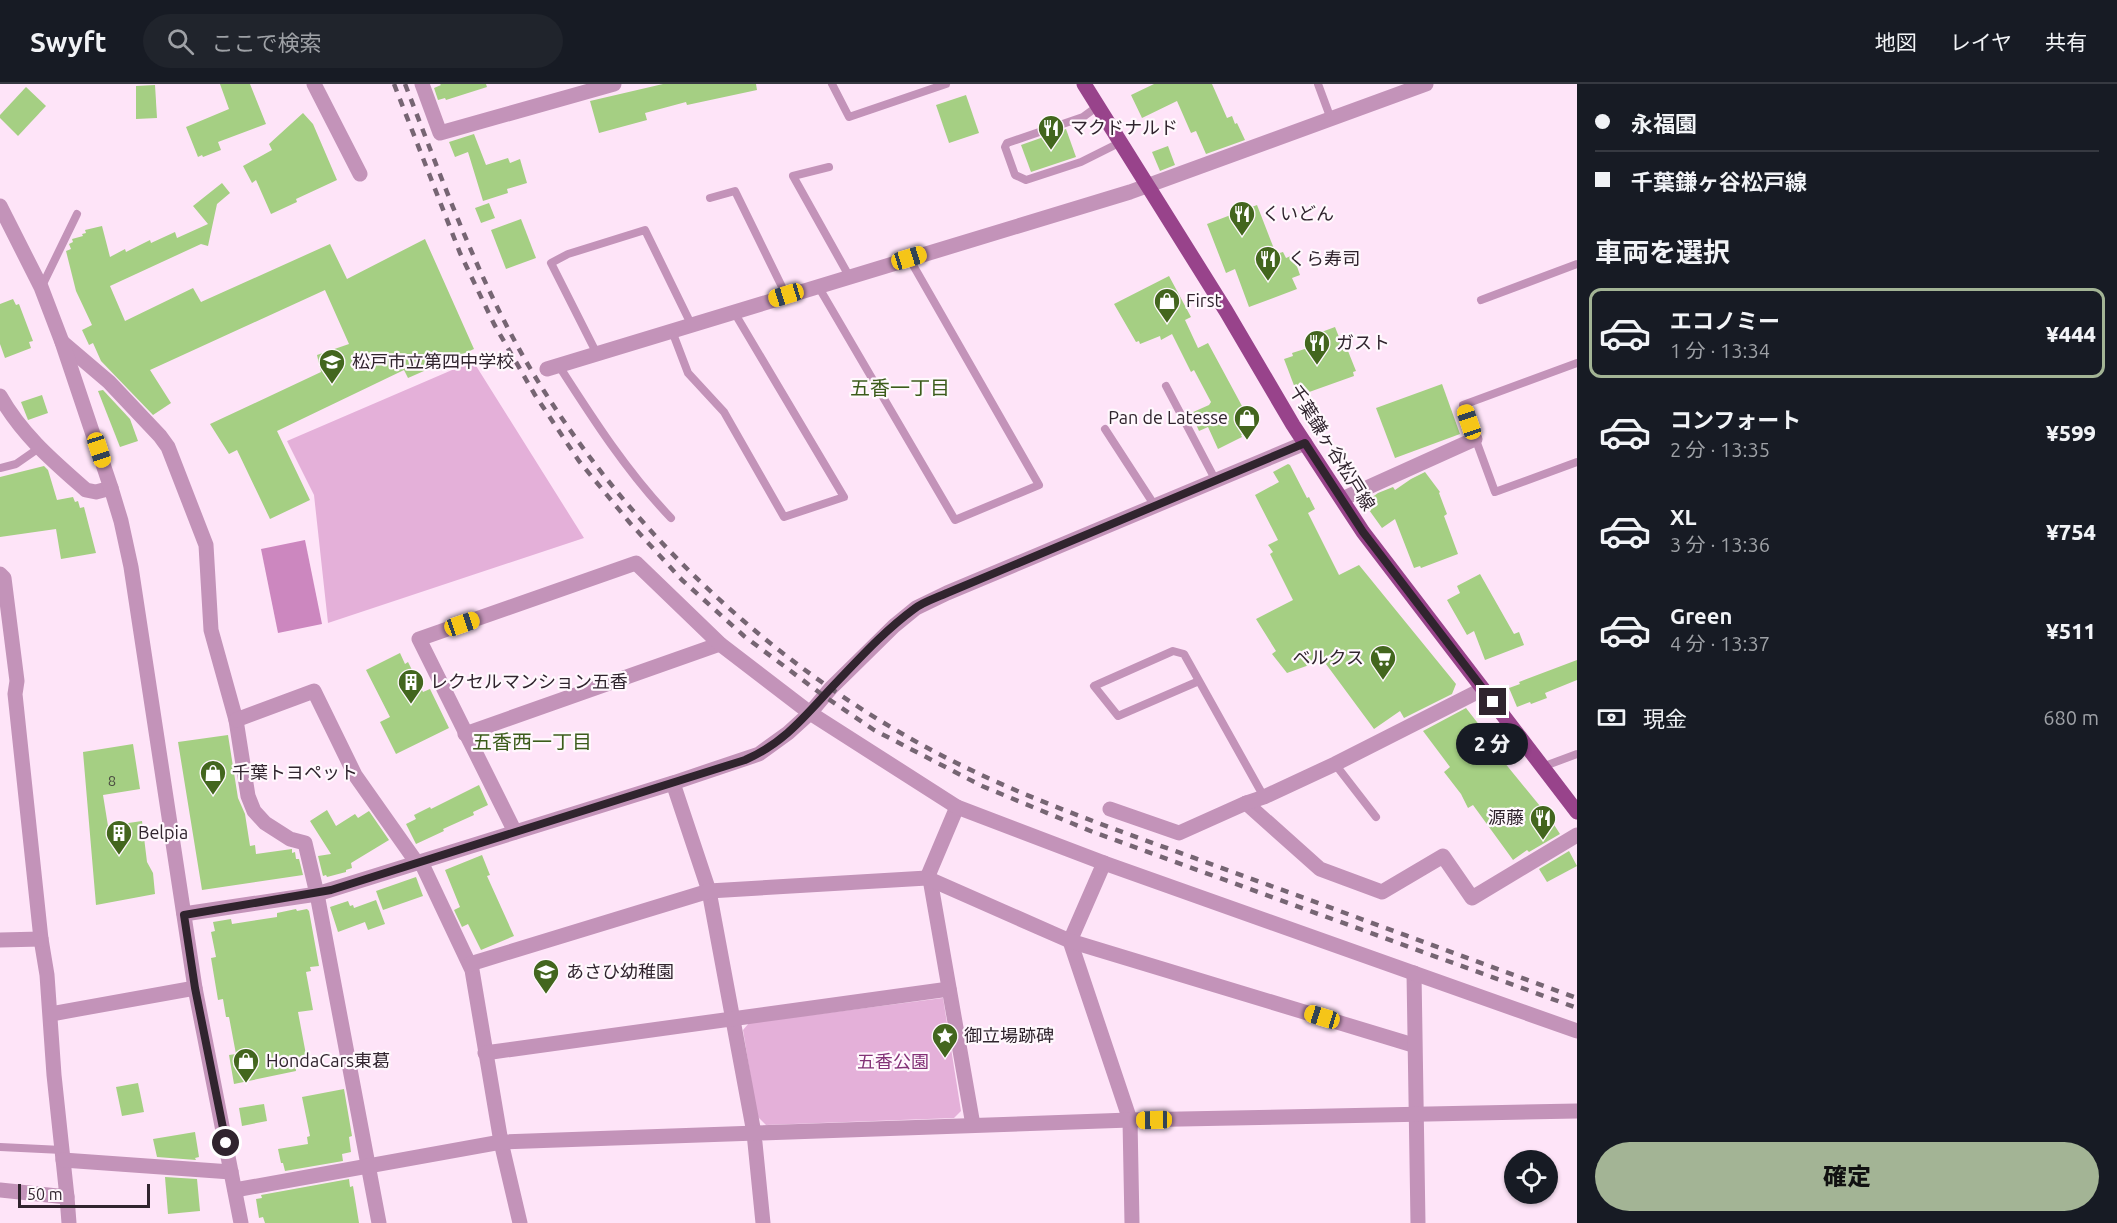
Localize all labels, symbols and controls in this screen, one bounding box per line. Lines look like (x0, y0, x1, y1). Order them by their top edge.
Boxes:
search box (143, 14, 563, 68)
icon: search (164, 25, 197, 58)
text: Swyft (30, 26, 107, 57)
text: ここで検索 (212, 30, 322, 55)
text: 地図 (1875, 30, 1917, 54)
text: レイヤ (1950, 30, 2012, 54)
text: 共有 (2045, 30, 2087, 54)
text: 永福園 (1631, 111, 1697, 136)
restaurant icon: マクドナルド (1036, 113, 1066, 151)
place label: マクドナルド (1070, 117, 1178, 137)
text: 千葉鎌ヶ谷松戸線 (1631, 169, 1807, 194)
restaurant icon: くいどん (1227, 199, 1257, 237)
place label: くいどん (1262, 203, 1334, 223)
text: 車両を選択 (1595, 237, 1730, 267)
car (889, 244, 929, 272)
restaurant icon: くら寿司 (1253, 244, 1283, 282)
place label: くら寿司 (1288, 248, 1360, 268)
car (766, 281, 806, 309)
shop icon: First (1152, 286, 1182, 324)
place label: First (1186, 290, 1222, 310)
icon: car (1598, 306, 1652, 360)
text: エコノミー (1670, 308, 1780, 333)
text: ¥444 (2046, 321, 2096, 346)
restaurant icon: ガスト (1302, 328, 1332, 366)
place label: ガスト (1336, 332, 1390, 352)
text: 1 分 · 13:34 (1670, 339, 1770, 362)
school or university icon: 松戸市立第四中学校 (317, 347, 347, 385)
place label: 松戸市立第四中学校 (352, 351, 514, 371)
district label: 五香一丁目 (850, 376, 950, 399)
street label: 千葉鎌ヶ谷松戸線 (1286, 381, 1379, 514)
car (1455, 402, 1483, 442)
shop icon: Pan de Latesse (1232, 403, 1262, 441)
icon: car (1598, 405, 1652, 459)
place label: Pan de Latesse (1108, 407, 1228, 427)
text: コンフォート (1670, 407, 1801, 432)
text: ¥599 (2046, 420, 2096, 445)
car (85, 430, 113, 470)
text: 2 分 · 13:35 (1670, 438, 1770, 461)
icon: car (1598, 504, 1652, 558)
text: XL (1670, 504, 1697, 529)
text: ¥754 (2046, 519, 2096, 544)
text: 3 分 · 13:36 (1670, 533, 1770, 556)
icon: car (1598, 603, 1652, 657)
text: Green (1670, 603, 1732, 628)
car (442, 610, 482, 638)
text: ¥511 (2046, 618, 2096, 643)
text: 4 分 · 13:37 (1670, 632, 1770, 655)
supermarket icon: ベルクス (1368, 643, 1398, 681)
place label: ベルクス (1293, 647, 1364, 667)
building icon: レクセルマンション五香 (396, 667, 426, 705)
place label: レクセルマンション五香 (430, 671, 628, 691)
route end (1479, 688, 1506, 715)
icon: cash (1595, 701, 1628, 734)
text: 現金 (1643, 706, 1687, 731)
text: 680 m (2043, 706, 2099, 729)
callout: 2 分 (1457, 723, 1529, 765)
district label: 五香西一丁目 (472, 730, 592, 753)
text: 2 分 (1474, 732, 1510, 755)
shop icon: 千葉トヨペット (198, 758, 228, 796)
place label: 千葉トヨペット (232, 762, 358, 782)
house number: 8 (108, 772, 116, 789)
restaurant icon: 源藤 (1528, 803, 1558, 841)
place label: 源藤 (1488, 807, 1524, 827)
building icon: Belpia (104, 818, 134, 856)
place label: Belpia (138, 822, 188, 842)
school or university icon: あさひ幼稚園 (531, 957, 561, 995)
place label: あさひ幼稚園 (566, 961, 674, 981)
car (1302, 1003, 1342, 1031)
place icon: 御立場跡碑 (930, 1021, 960, 1059)
place label: 御立場跡碑 (964, 1025, 1054, 1045)
shop icon: HondaCars東葛 (231, 1046, 261, 1084)
place label: HondaCars東葛 (266, 1050, 390, 1070)
park label: 五香公園 (857, 1051, 929, 1071)
car (1136, 1111, 1172, 1129)
route start (212, 1129, 239, 1156)
button: 確定 (1595, 1142, 2099, 1211)
map controls (1504, 1150, 1558, 1204)
button: locate (1504, 1150, 1558, 1204)
scale bar (18, 1181, 150, 1208)
text: 50 m (27, 1185, 63, 1203)

